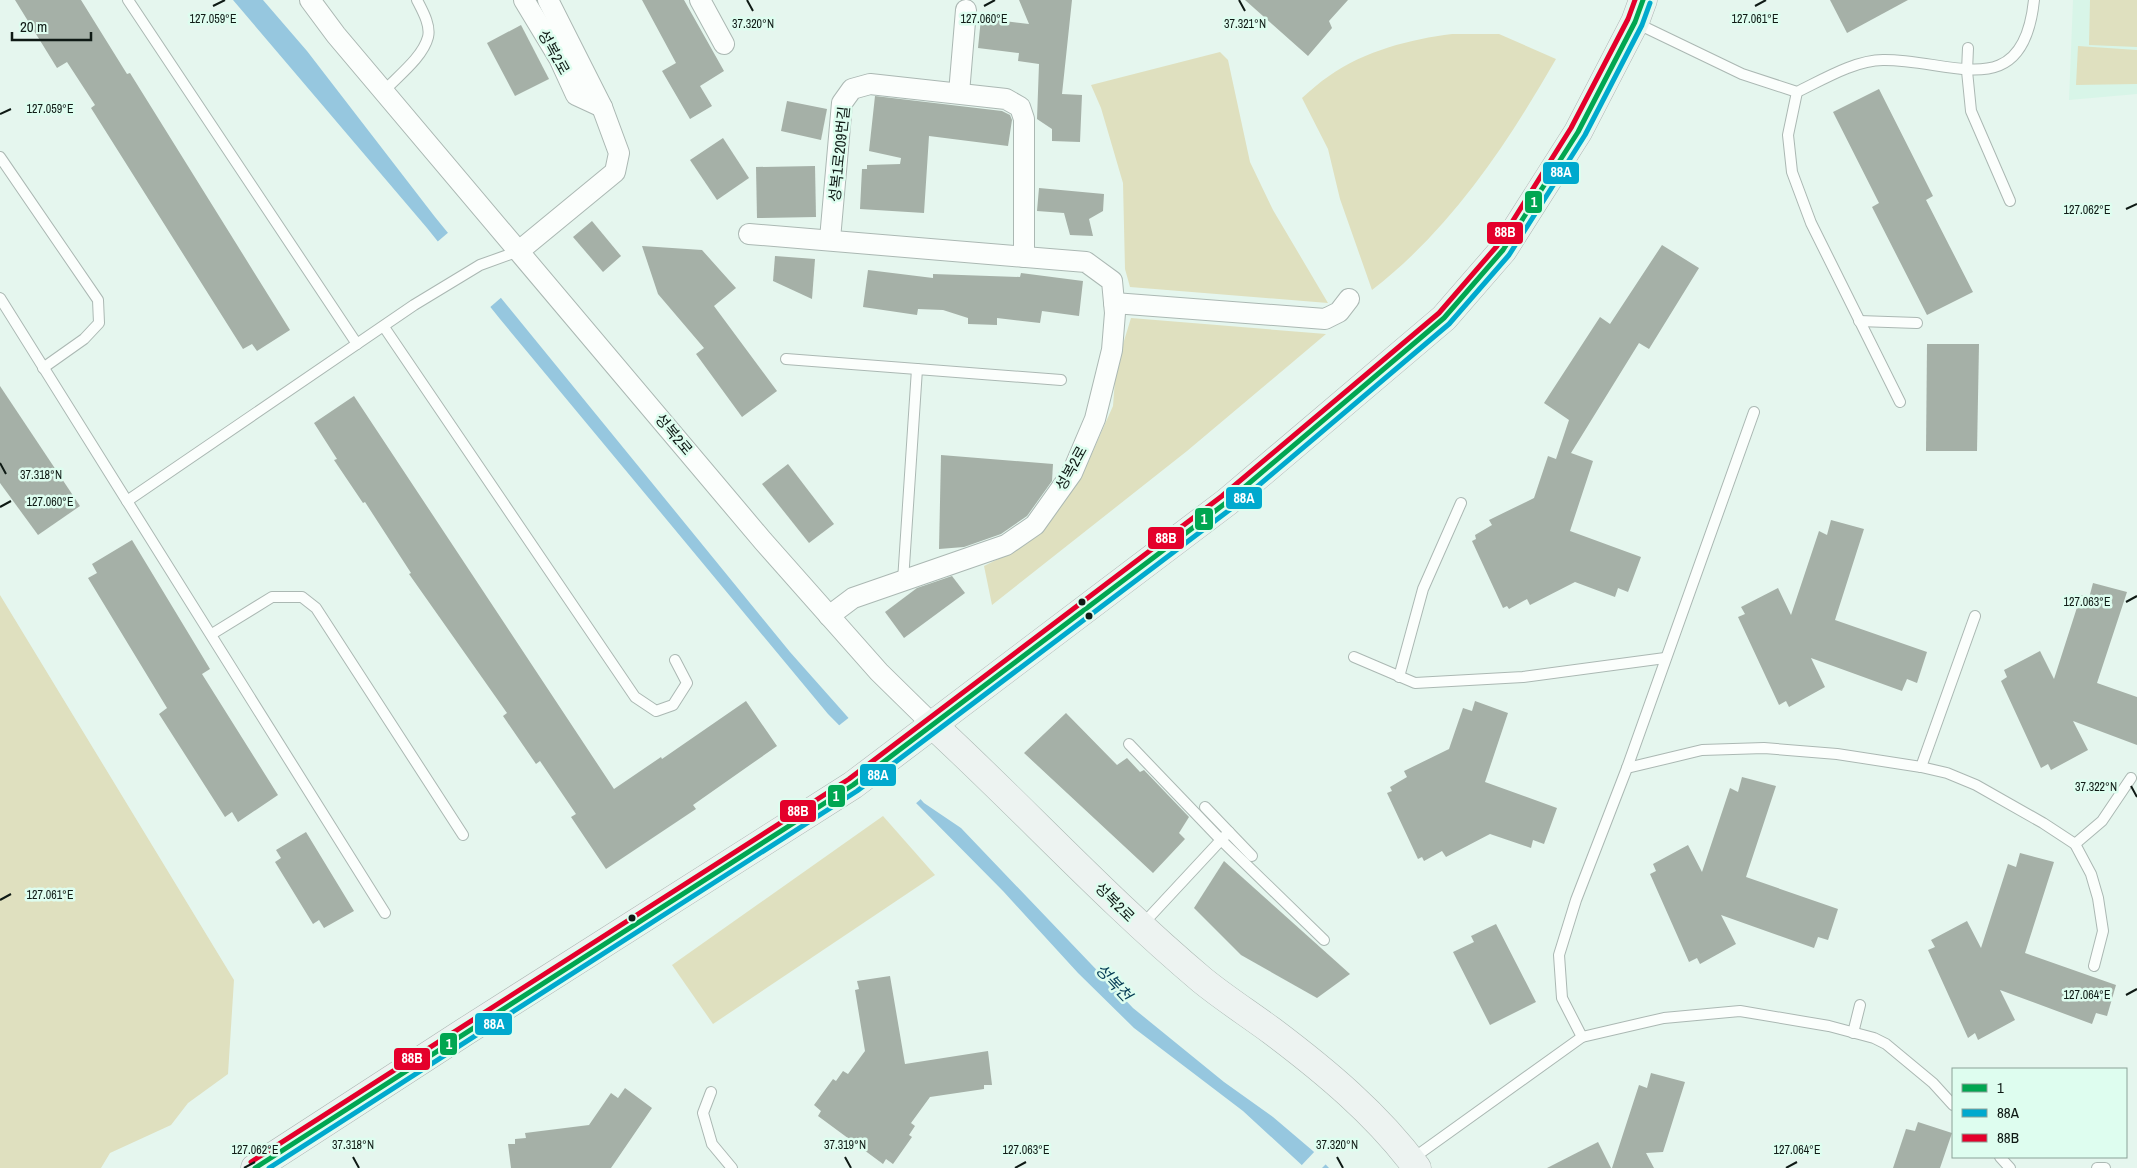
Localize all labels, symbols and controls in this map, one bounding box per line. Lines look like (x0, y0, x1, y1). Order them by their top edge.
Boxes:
scale bar (12, 10, 91, 42)
text: 127.059°E (190, 11, 236, 27)
text: 127.060°E (961, 11, 1007, 27)
text: 127.061°E (1732, 11, 1778, 27)
text: 20 m (20, 16, 47, 37)
text: 37.320°N (732, 16, 774, 32)
text: 37.321°N (1224, 16, 1266, 32)
street label: 성복2로 (533, 26, 575, 78)
text: 127.059°E (27, 101, 73, 117)
street label: 성복1로209번길 (824, 105, 854, 203)
line badge: 88A (1542, 161, 1580, 185)
text: 88A (1550, 163, 1572, 181)
line badge: 1 (1524, 190, 1543, 214)
text: 1 (1531, 193, 1538, 211)
text: 127.062°E (2064, 202, 2110, 218)
line badge: 88B (1486, 221, 1524, 245)
text: 88B (1494, 223, 1516, 241)
street label: 성복2로 (650, 409, 698, 459)
street label: 성복2로 (1050, 442, 1092, 494)
text: 37.318°N (20, 467, 62, 483)
line badge: 88A (1225, 486, 1263, 510)
text: 88A (1233, 489, 1255, 507)
text: 127.060°E (27, 494, 73, 510)
line badge: 1 (1194, 507, 1214, 531)
text: 1 (1201, 510, 1208, 528)
line badge: 88B (1147, 526, 1185, 550)
text: 88B (1155, 529, 1177, 547)
text: 127.063°E (2064, 594, 2110, 610)
unlabelled marker (1077, 597, 1087, 607)
unlabelled marker (1084, 611, 1094, 621)
line badge: 88A (859, 763, 897, 787)
text: 88A (867, 766, 889, 784)
text: 37.322°N (2075, 779, 2117, 795)
line badge: 1 (827, 784, 846, 808)
text: 1 (833, 787, 840, 805)
line badge: 88B (779, 799, 817, 823)
text: 88B (787, 802, 809, 820)
street label: 성복2로 (1091, 878, 1139, 926)
text: 127.061°E (27, 887, 73, 903)
unlabelled marker (627, 913, 637, 923)
water label: 성복천 (1091, 958, 1139, 1007)
text: 127.064°E (2064, 987, 2110, 1003)
line badge: 88A (474, 1012, 513, 1036)
text: 88A (483, 1015, 505, 1033)
line badge: 1 (439, 1032, 458, 1056)
text: 1 (446, 1035, 453, 1053)
line badge: 88B (393, 1047, 431, 1071)
text: 88B (401, 1049, 423, 1067)
legend (1952, 1068, 2127, 1158)
text: 1 (1997, 1077, 2004, 1098)
text: 88A (1997, 1102, 2020, 1123)
text: 88B (1997, 1127, 2019, 1148)
text: 37.318°N (332, 1137, 374, 1153)
text: 37.319°N (824, 1137, 866, 1153)
text: 37.320°N (1316, 1137, 1358, 1153)
text: 127.062°E (232, 1142, 278, 1158)
text: 127.063°E (1003, 1142, 1049, 1158)
text: 127.064°E (1774, 1142, 1820, 1158)

